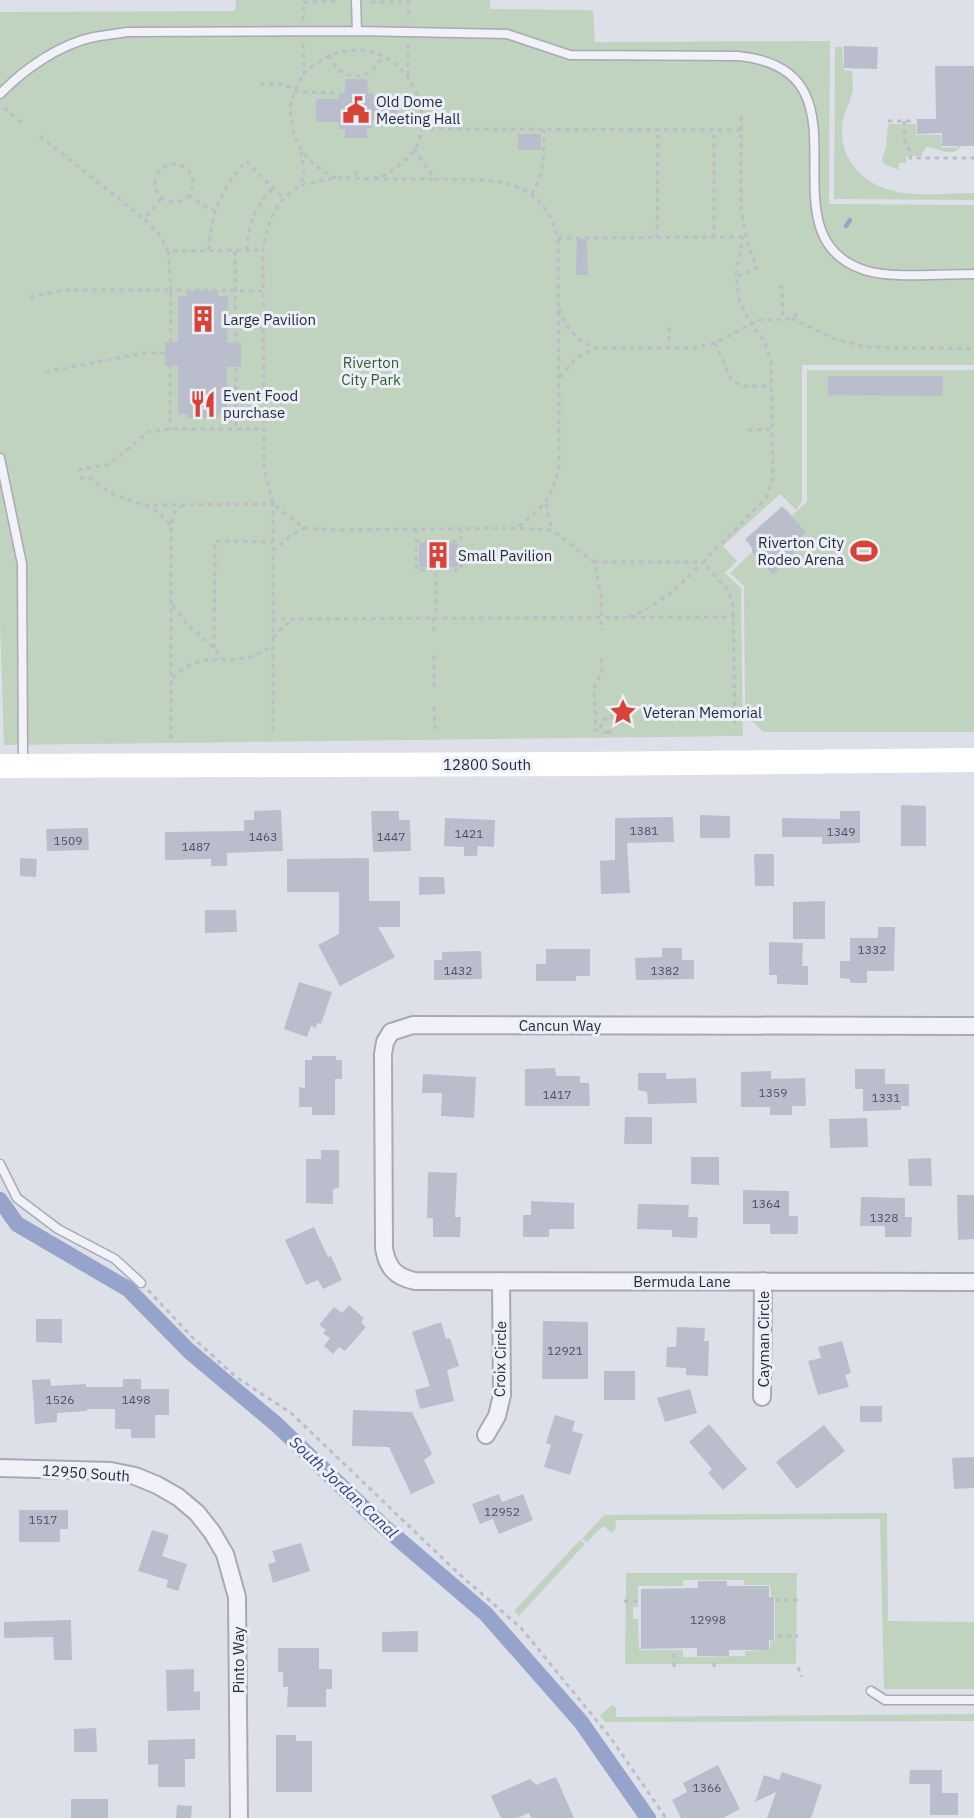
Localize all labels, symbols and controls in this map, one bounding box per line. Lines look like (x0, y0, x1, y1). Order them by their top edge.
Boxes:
place label: Old Dome Meeting Hall (376, 92, 460, 128)
public building icon: Old Dome Meeting Hall (341, 95, 371, 125)
building icon: Large Pavilion (188, 304, 218, 334)
place label: Large Pavilion (223, 310, 316, 329)
park label: Riverton City Park (341, 353, 401, 389)
place label: Event Food purchase (223, 386, 298, 422)
restaurant icon: Event Food purchase (188, 389, 218, 419)
place label: Riverton City Rodeo Arena (758, 533, 845, 569)
sports icon: Riverton City Rodeo Arena (849, 536, 879, 566)
building icon: Small Pavilion (423, 540, 453, 570)
place label: Small Pavilion (458, 546, 552, 565)
place icon: Veteran Memorial (608, 697, 638, 727)
place label: Veteran Memorial (643, 703, 762, 722)
street label: 12800 South (443, 755, 531, 774)
house number: 1381 (630, 823, 658, 838)
house number: 1349 (827, 824, 855, 839)
house number: 1421 (455, 826, 483, 841)
house number: 1463 (249, 829, 277, 844)
house number: 1447 (377, 829, 405, 844)
house number: 1509 (54, 833, 82, 848)
house number: 1487 (182, 839, 210, 854)
house number: 1332 (858, 942, 886, 957)
house number: 1432 (444, 963, 472, 978)
house number: 1382 (651, 963, 679, 978)
street label: Cancun Way (519, 1016, 602, 1035)
house number: 1359 (759, 1085, 787, 1100)
house number: 1417 (543, 1087, 571, 1102)
house number: 1331 (872, 1090, 900, 1105)
house number: 1364 (752, 1196, 780, 1211)
house number: 1328 (870, 1210, 898, 1225)
street label: Bermuda Lane (633, 1272, 731, 1291)
street label: Cayman Circle (754, 1291, 773, 1387)
street label: Croix Circle (490, 1321, 510, 1397)
house number: 12921 (547, 1343, 583, 1358)
house number: 1526 (46, 1392, 74, 1407)
house number: 1498 (122, 1392, 150, 1407)
water label: South Jordan Canal (286, 1432, 403, 1543)
street label: 12950 South (41, 1460, 131, 1486)
house number: 12952 (484, 1504, 520, 1519)
house number: 1517 (29, 1512, 57, 1527)
house number: 12998 (690, 1612, 726, 1627)
street label: Pinto Way (229, 1626, 248, 1694)
house number: 1366 (693, 1780, 721, 1795)

